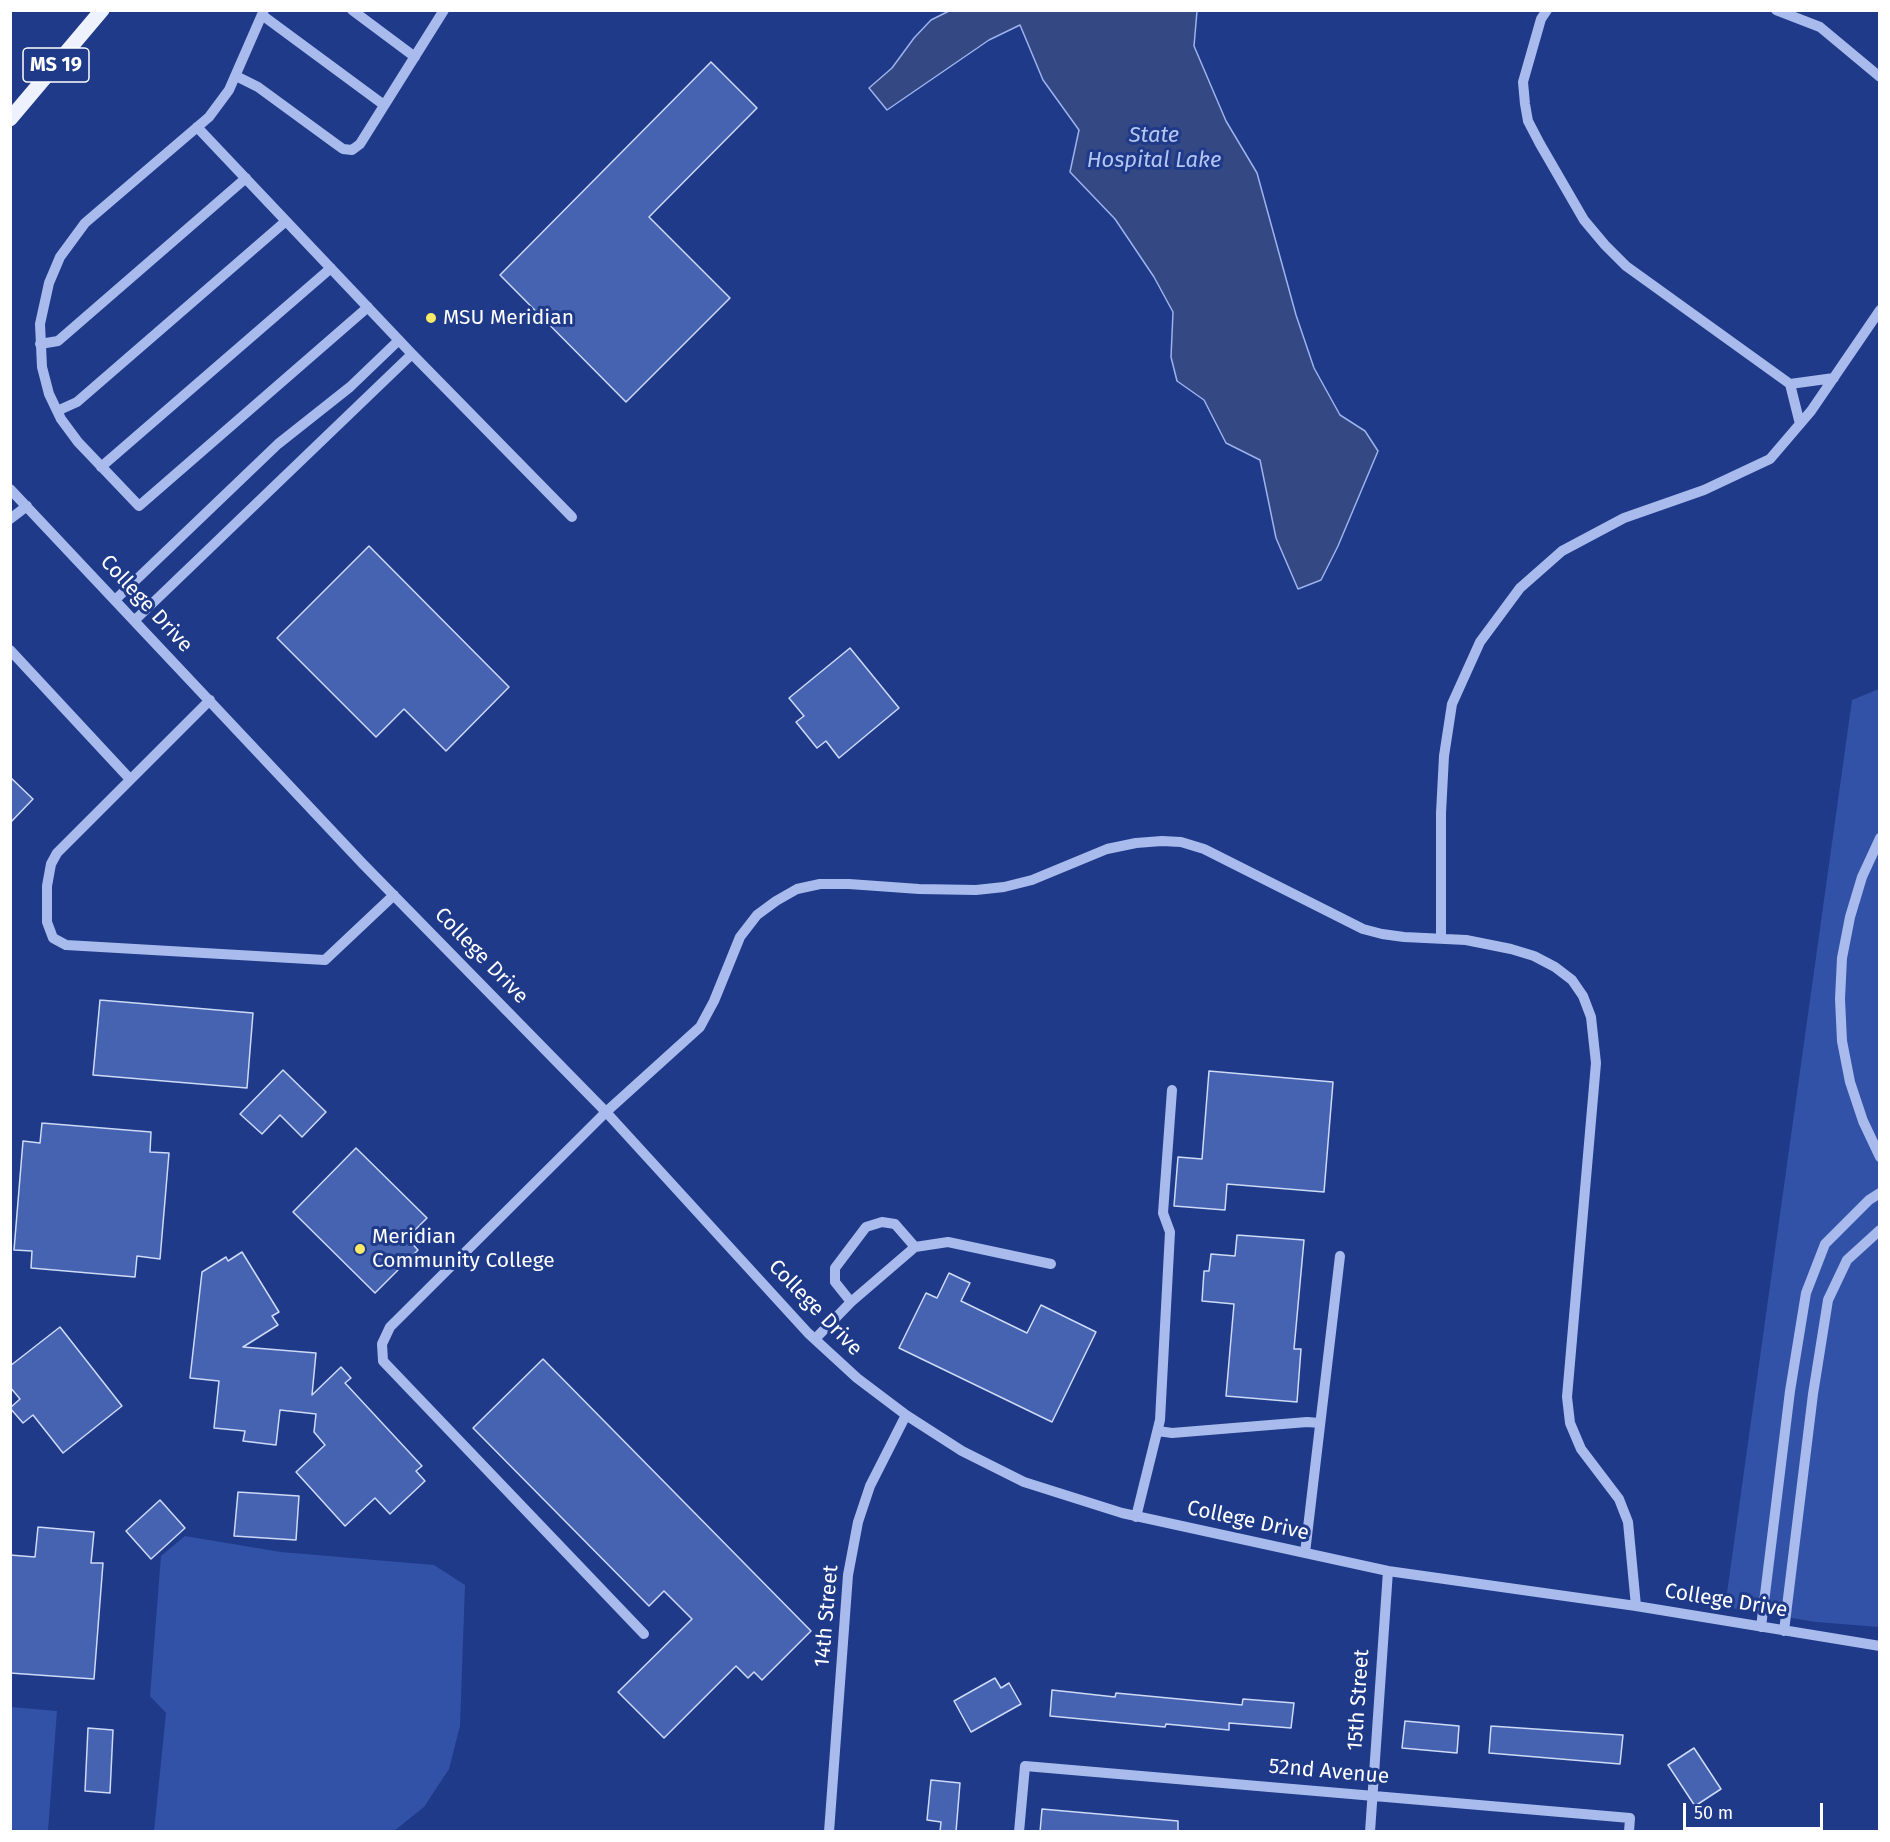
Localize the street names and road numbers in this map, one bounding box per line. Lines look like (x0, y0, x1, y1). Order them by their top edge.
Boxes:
road number: MS 19 (23, 48, 89, 82)
street label: College Drive (94, 550, 198, 658)
street label: College Drive (429, 903, 533, 1009)
street label: College Drive (763, 1255, 867, 1361)
street label: College Drive (1185, 1496, 1311, 1546)
street label: 14th Street (810, 1564, 844, 1668)
street label: College Drive (1663, 1579, 1789, 1623)
street label: 15th Street (1343, 1648, 1375, 1752)
street label: 52nd Avenue (1268, 1754, 1390, 1790)

